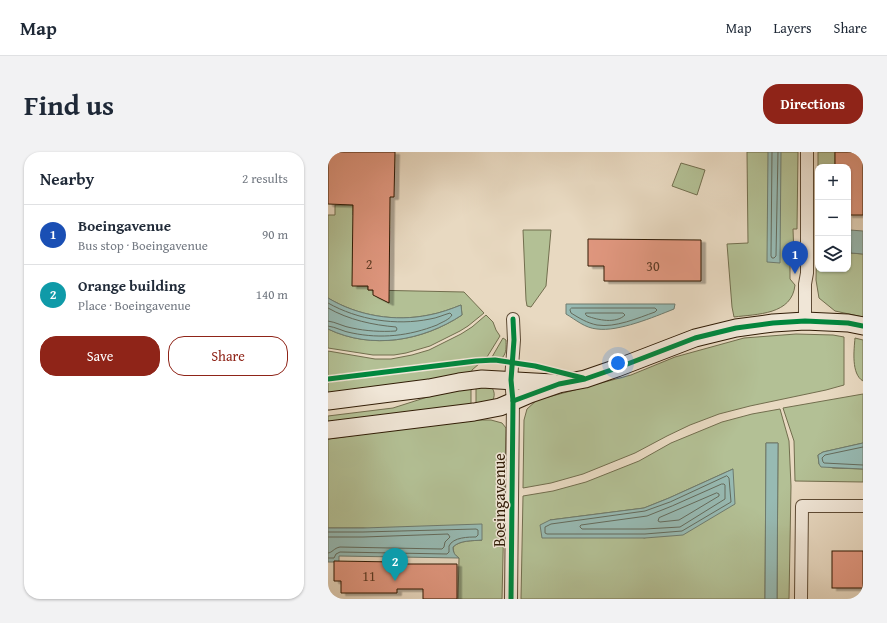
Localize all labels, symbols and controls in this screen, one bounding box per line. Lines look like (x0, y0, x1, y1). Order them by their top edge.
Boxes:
text: Map (20, 14, 57, 42)
text: Map (726, 18, 752, 38)
text: Layers (774, 18, 812, 38)
text: Share (834, 18, 867, 38)
text: Find us (24, 84, 114, 125)
button: Directions (763, 84, 863, 124)
map controls (815, 164, 851, 272)
button: + (815, 164, 851, 200)
text: Nearby (40, 166, 94, 191)
text: 2 results (242, 169, 288, 188)
button: − (815, 200, 851, 236)
text: Boeingavenue (78, 215, 171, 236)
text: 1 (50, 225, 56, 244)
text: 90 m (262, 225, 288, 244)
text: Bus stop · Boeingavenue (78, 236, 208, 255)
button: layers (815, 236, 851, 272)
pin: 1 (782, 241, 808, 274)
house number: 2 (366, 254, 372, 274)
house number: 30 (646, 256, 660, 276)
text: Orange building (78, 275, 185, 296)
text: 2 (50, 285, 56, 304)
text: 140 m (256, 285, 288, 304)
text: Place · Boeingavenue (78, 296, 191, 315)
button: Save (40, 336, 160, 376)
button: Share (168, 336, 288, 376)
your location (608, 353, 628, 373)
street label: Boeingavenue (487, 453, 511, 547)
pin: 2 (382, 548, 408, 581)
house number: 11 (362, 566, 376, 586)

